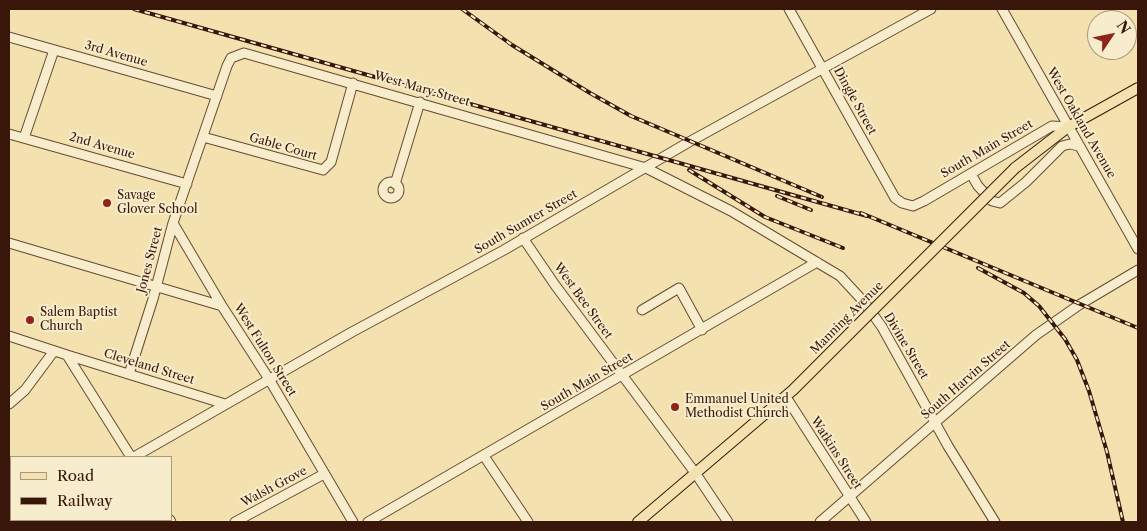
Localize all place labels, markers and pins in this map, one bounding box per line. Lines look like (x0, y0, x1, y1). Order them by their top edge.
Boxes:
place label: Savage Glover School (117, 189, 198, 217)
marker: Savage Glover School (101, 197, 113, 209)
place label: Salem Baptist Church (40, 306, 118, 334)
marker: Salem Baptist Church (24, 314, 36, 326)
place label: Emmanuel United Methodist Church (685, 393, 789, 421)
marker: Emmanuel United Methodist Church (669, 401, 681, 413)

